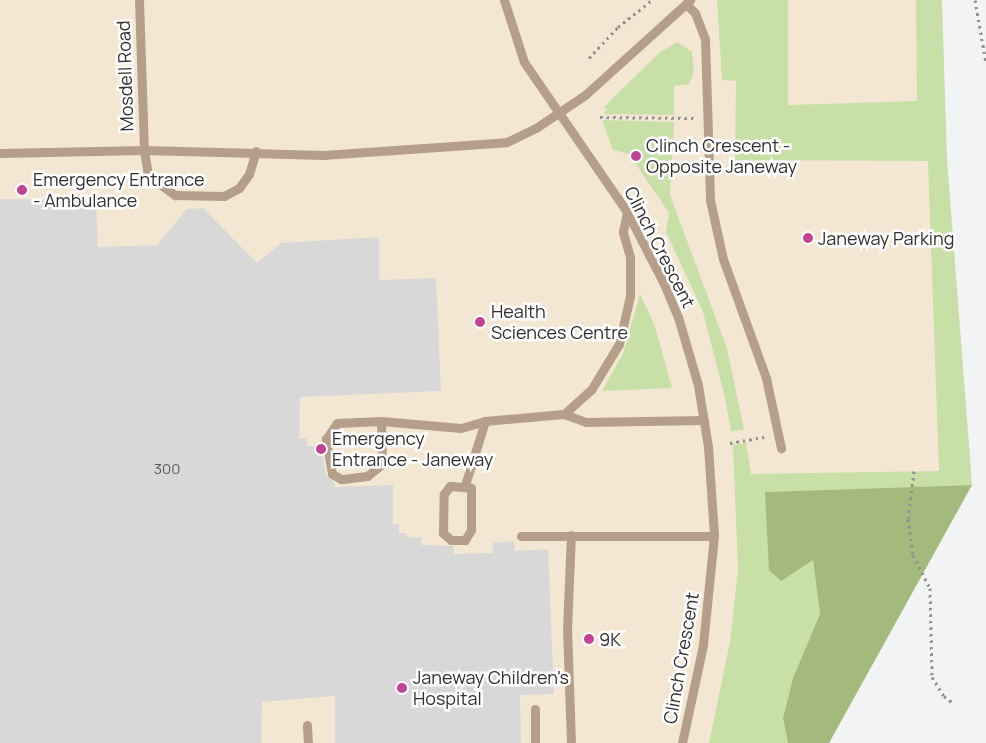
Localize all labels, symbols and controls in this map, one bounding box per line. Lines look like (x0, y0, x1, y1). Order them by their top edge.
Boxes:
street label: Mosdell Road (112, 20, 138, 132)
place label: Clinch Crescent - Opposite Janeway (646, 135, 797, 178)
marker: Clinch Crescent - Opposite Janeway (630, 150, 642, 162)
place label: Emergency Entrance - Ambulance (33, 169, 204, 212)
marker: Emergency Entrance - Ambulance (15, 183, 29, 197)
street label: Clinch Crescent (620, 183, 700, 311)
place label: Janeway Parking (818, 227, 954, 249)
marker: Janeway Parking (802, 232, 814, 244)
place label: Health Sciences Centre (491, 301, 628, 344)
marker: Health Sciences Centre (473, 315, 487, 329)
place label: Emergency Entrance - Janeway (332, 428, 493, 470)
marker: Emergency Entrance - Janeway (314, 442, 328, 456)
house number: 300 (154, 460, 180, 478)
street label: Clinch Crescent (659, 591, 703, 725)
place label: 9K (599, 628, 621, 650)
marker: 9K (583, 633, 595, 645)
place label: Janeway Children's Hospital (413, 667, 569, 710)
marker: Janeway Children's Hospital (395, 681, 409, 695)

